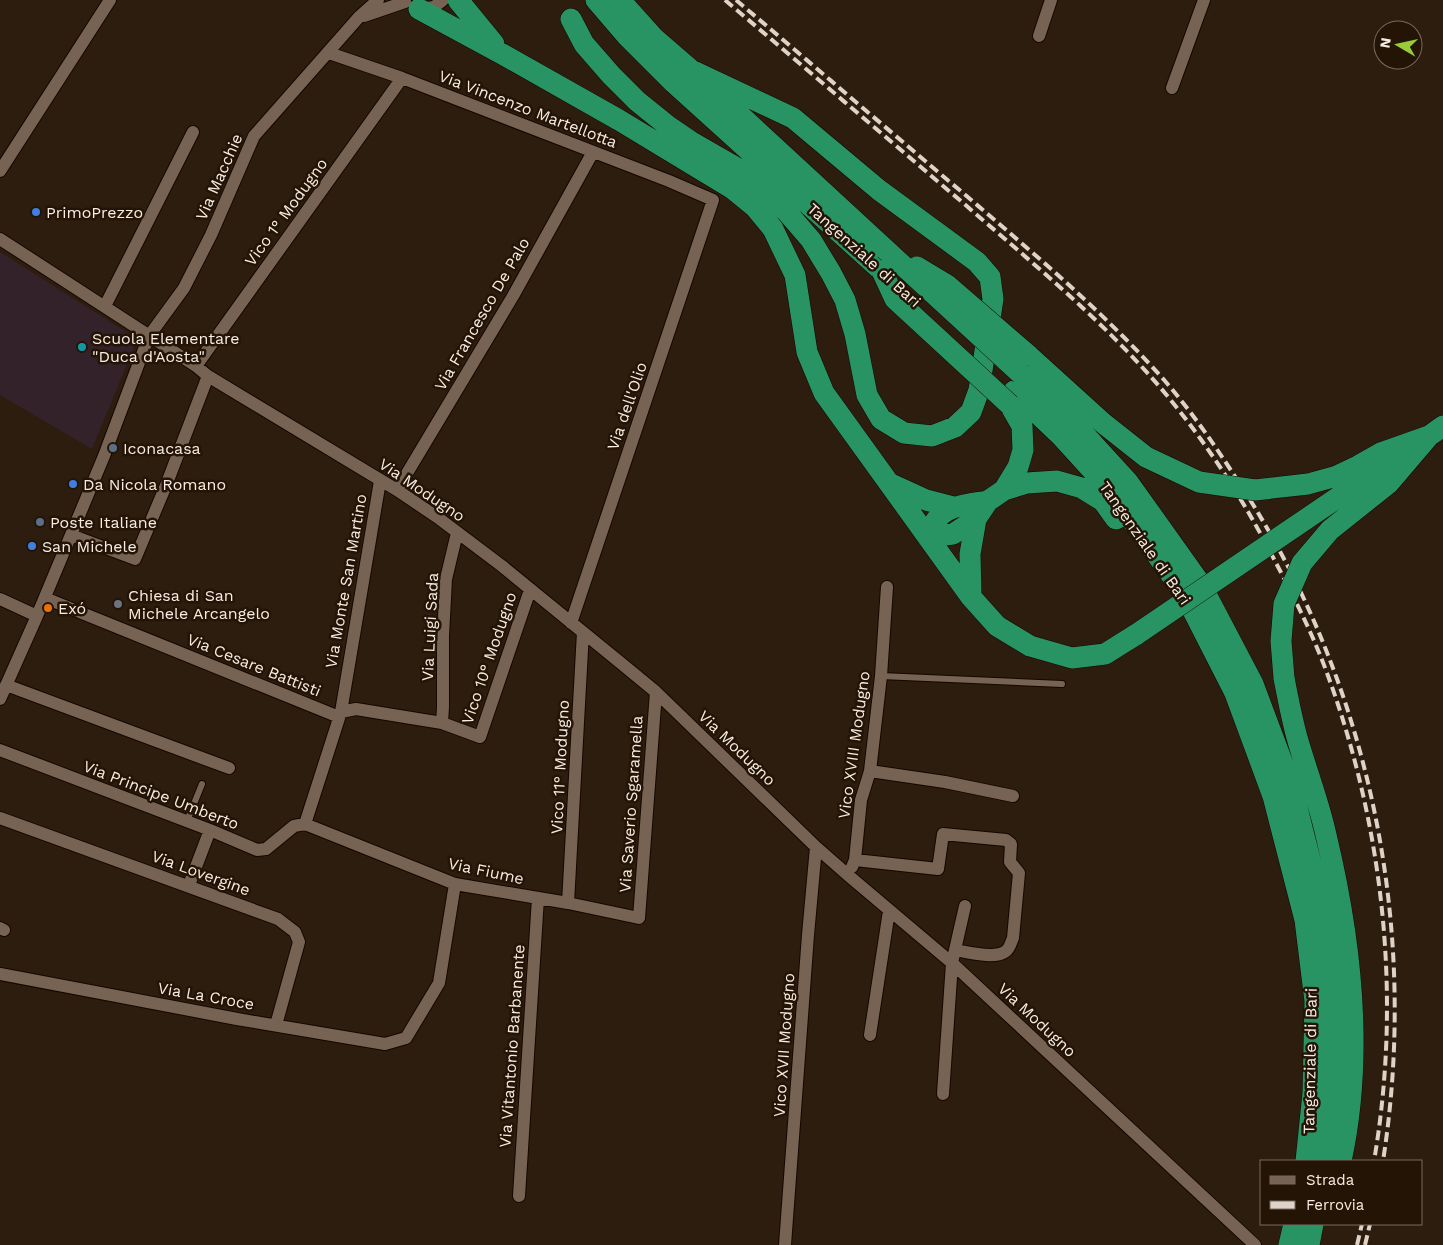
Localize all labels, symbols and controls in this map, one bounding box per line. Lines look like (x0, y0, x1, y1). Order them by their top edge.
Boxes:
north arrow (1373, 20, 1423, 70)
text: N (1376, 37, 1394, 49)
street label: Via Vincenzo Martellotta (436, 66, 620, 152)
street label: Via Macchie (191, 131, 247, 223)
street label: Vico 1° Modugno (241, 154, 331, 270)
street label: Tangenziale di Bari (803, 199, 925, 311)
place label: PrimoPrezzo (46, 203, 143, 222)
marker: PrimoPrezzo (30, 206, 42, 218)
street label: Via Francesco De Palo (430, 234, 534, 394)
place label: Scuola Elementare "Duca d'Aosta" (92, 329, 240, 366)
marker: Scuola Elementare "Duca d'Aosta" (76, 341, 88, 353)
street label: Via dell'Olio (603, 359, 651, 453)
place label: Iconacasa (123, 439, 201, 458)
marker: Iconacasa (107, 442, 119, 454)
street label: Via Modugno (375, 454, 469, 526)
place label: Da Nicola Romano (83, 475, 226, 494)
marker: Da Nicola Romano (67, 478, 79, 490)
street label: Tangenziale di Bari (1095, 478, 1195, 608)
street label: Via Monte San Martino (321, 492, 371, 670)
place label: Poste Italiane (50, 513, 157, 532)
marker: Poste Italiane (34, 516, 46, 528)
place label: San Michele (42, 537, 137, 556)
marker: San Michele (26, 540, 38, 552)
street label: Via Luigi Sada (418, 572, 442, 682)
place label: Chiesa di San Michele Arcangelo (128, 586, 270, 623)
street label: Vico 10° Modugno (457, 589, 521, 727)
marker: Chiesa di San Michele Arcangelo (112, 598, 124, 610)
place label: Exó (58, 599, 86, 618)
marker: Exó (42, 602, 54, 614)
street label: Via Cesare Battisti (184, 629, 324, 701)
street label: Vico XVIII Modugno (834, 670, 874, 820)
street label: Vico 11° Modugno (547, 699, 573, 835)
street label: Via Modugno (694, 706, 780, 790)
street label: Via Saverio Sgaramella (615, 715, 647, 893)
street label: Via Principe Umberto (80, 757, 242, 833)
street label: Via Lovergine (149, 846, 253, 900)
street label: Via Fiume (446, 854, 526, 888)
street label: Via Vitantonio Barbanente (495, 944, 529, 1148)
street label: Vico XVII Modugno (769, 972, 799, 1118)
street label: Via La Croce (156, 978, 256, 1014)
street label: Via Modugno (994, 979, 1080, 1061)
street label: Tangenziale di Bari (1299, 988, 1321, 1134)
legend (1260, 1160, 1423, 1225)
text: Strada (1306, 1171, 1355, 1189)
text: Ferrovia (1306, 1196, 1365, 1214)

